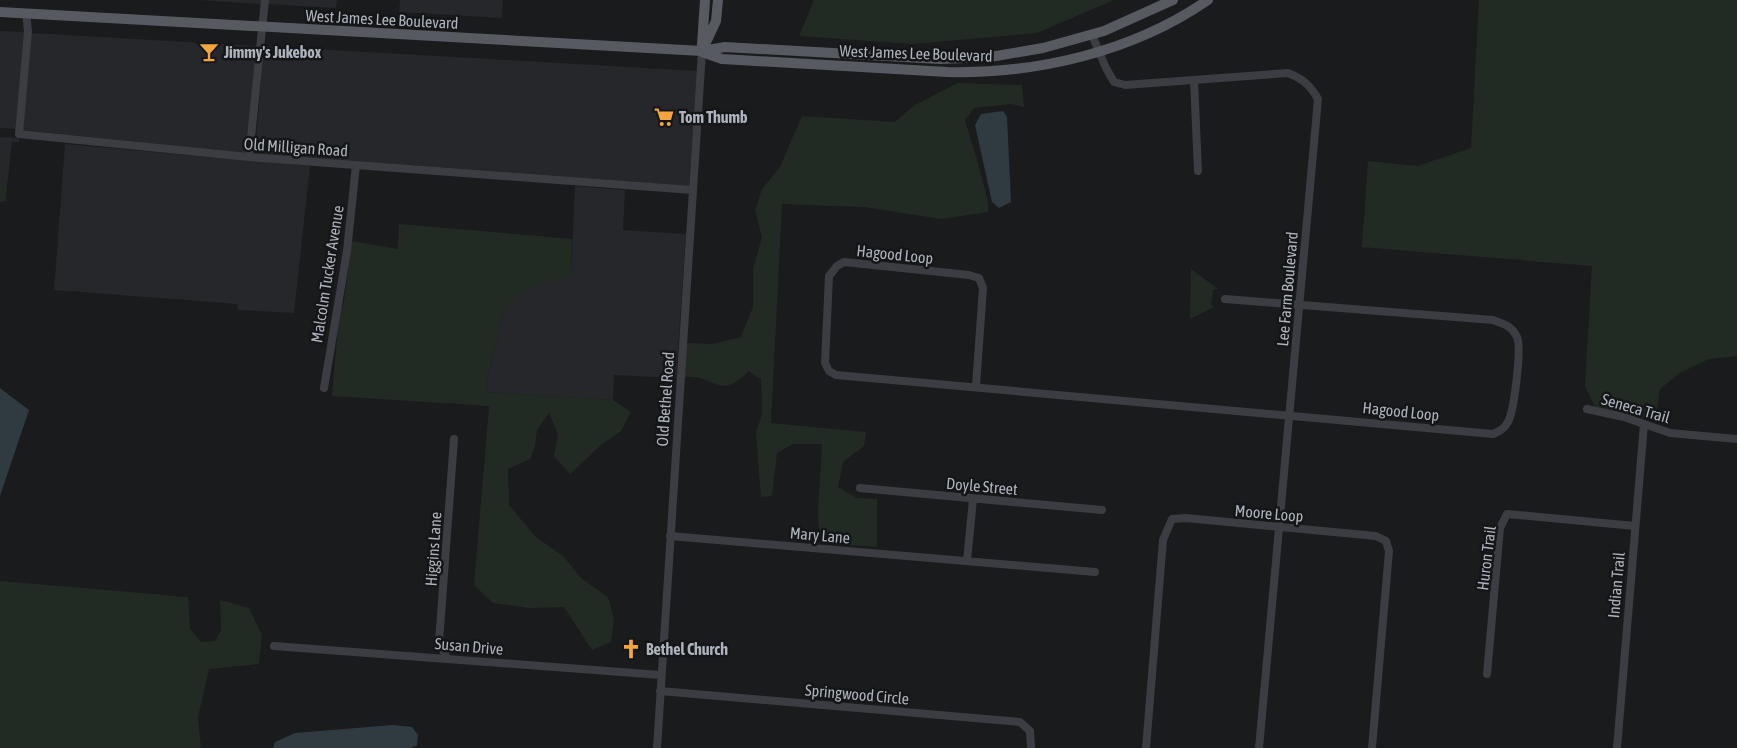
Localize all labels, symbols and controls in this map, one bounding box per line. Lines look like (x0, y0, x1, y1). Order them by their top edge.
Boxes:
street label: West James Lee Boulevard (305, 6, 459, 32)
bar icon: Jimmy's Jukebox (198, 41, 220, 63)
street label: West James Lee Boulevard (839, 41, 993, 65)
place label: Jimmy's Jukebox (223, 43, 322, 61)
supermarket icon: Tom Thumb (653, 106, 675, 128)
place label: Tom Thumb (679, 108, 748, 126)
street label: Old Milligan Road (243, 134, 349, 161)
street label: Malcolm Tucker Avenue (307, 204, 347, 344)
street label: Lee Farm Boulevard (1273, 231, 1301, 347)
street label: Hagood Loop (856, 241, 934, 268)
street label: Old Bethel Road (653, 351, 677, 447)
street label: Seneca Trail (1600, 390, 1673, 427)
street label: Hagood Loop (1362, 398, 1440, 425)
street label: Doyle Street (945, 474, 1019, 499)
street label: Moore Loop (1234, 501, 1304, 526)
street label: Higgins Lane (421, 511, 446, 587)
street label: Mary Lane (789, 523, 851, 548)
street label: Huron Trail (1473, 524, 1499, 591)
street label: Indian Trail (1604, 550, 1628, 619)
street label: Susan Drive (434, 634, 504, 658)
church icon: Bethel Church (620, 638, 642, 660)
place label: Bethel Church (646, 640, 728, 658)
street label: Springwood Circle (804, 680, 910, 709)

